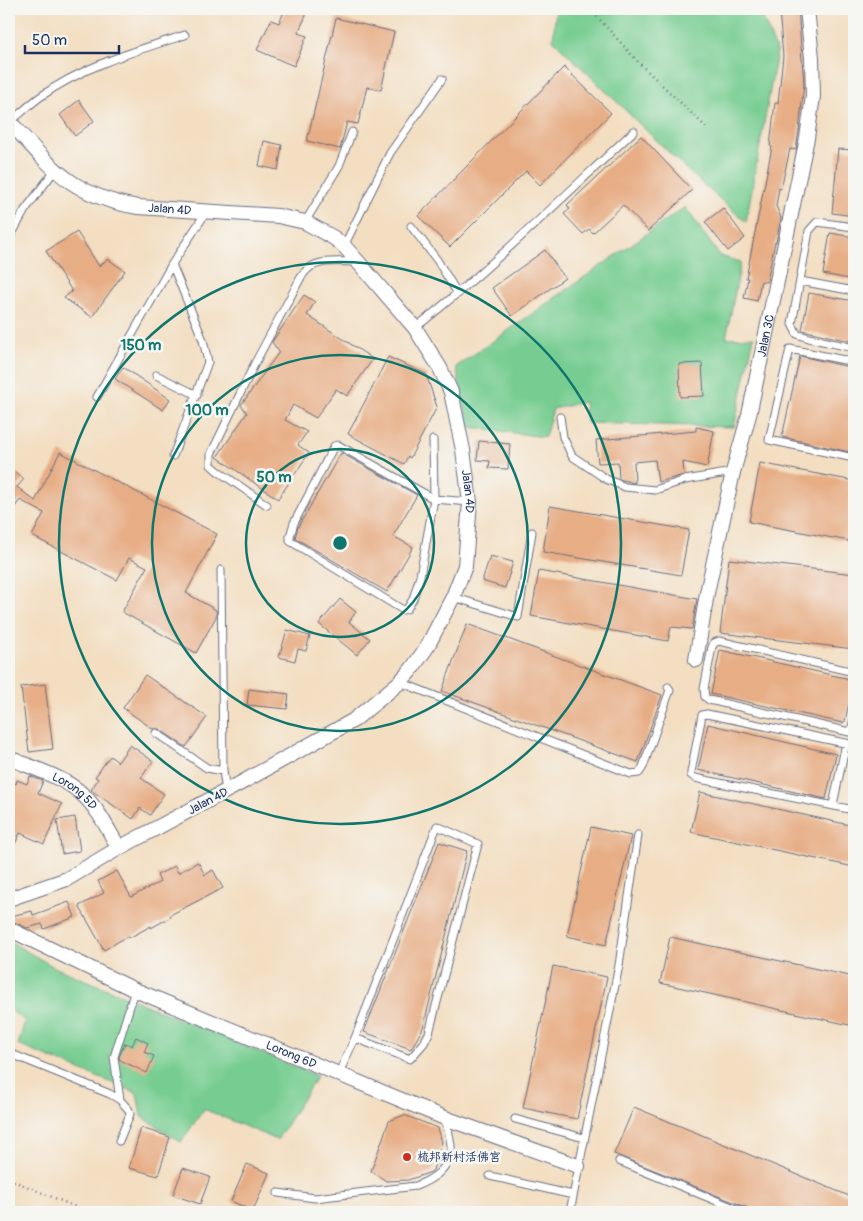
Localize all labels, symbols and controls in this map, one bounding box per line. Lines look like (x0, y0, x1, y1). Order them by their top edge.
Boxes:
scale bar (25, 22, 119, 54)
text: 50 m (32, 31, 67, 50)
street label: Jalan 4D (148, 201, 192, 218)
street label: Jalan 3C (754, 313, 778, 358)
text: 150 m (121, 336, 161, 355)
text: 100 m (186, 401, 228, 420)
text: 50 m (257, 468, 291, 487)
street label: Jalan 4D (458, 469, 477, 514)
centre of rings (331, 534, 349, 552)
street label: Lorong 5D (50, 770, 100, 813)
street label: Jalan 4D (186, 784, 231, 818)
street label: Lorong 6D (263, 1038, 319, 1072)
place label: 梳邦新村活佛宫 (417, 1150, 501, 1165)
marker: 梳邦新村活佛宫 (401, 1151, 413, 1163)

